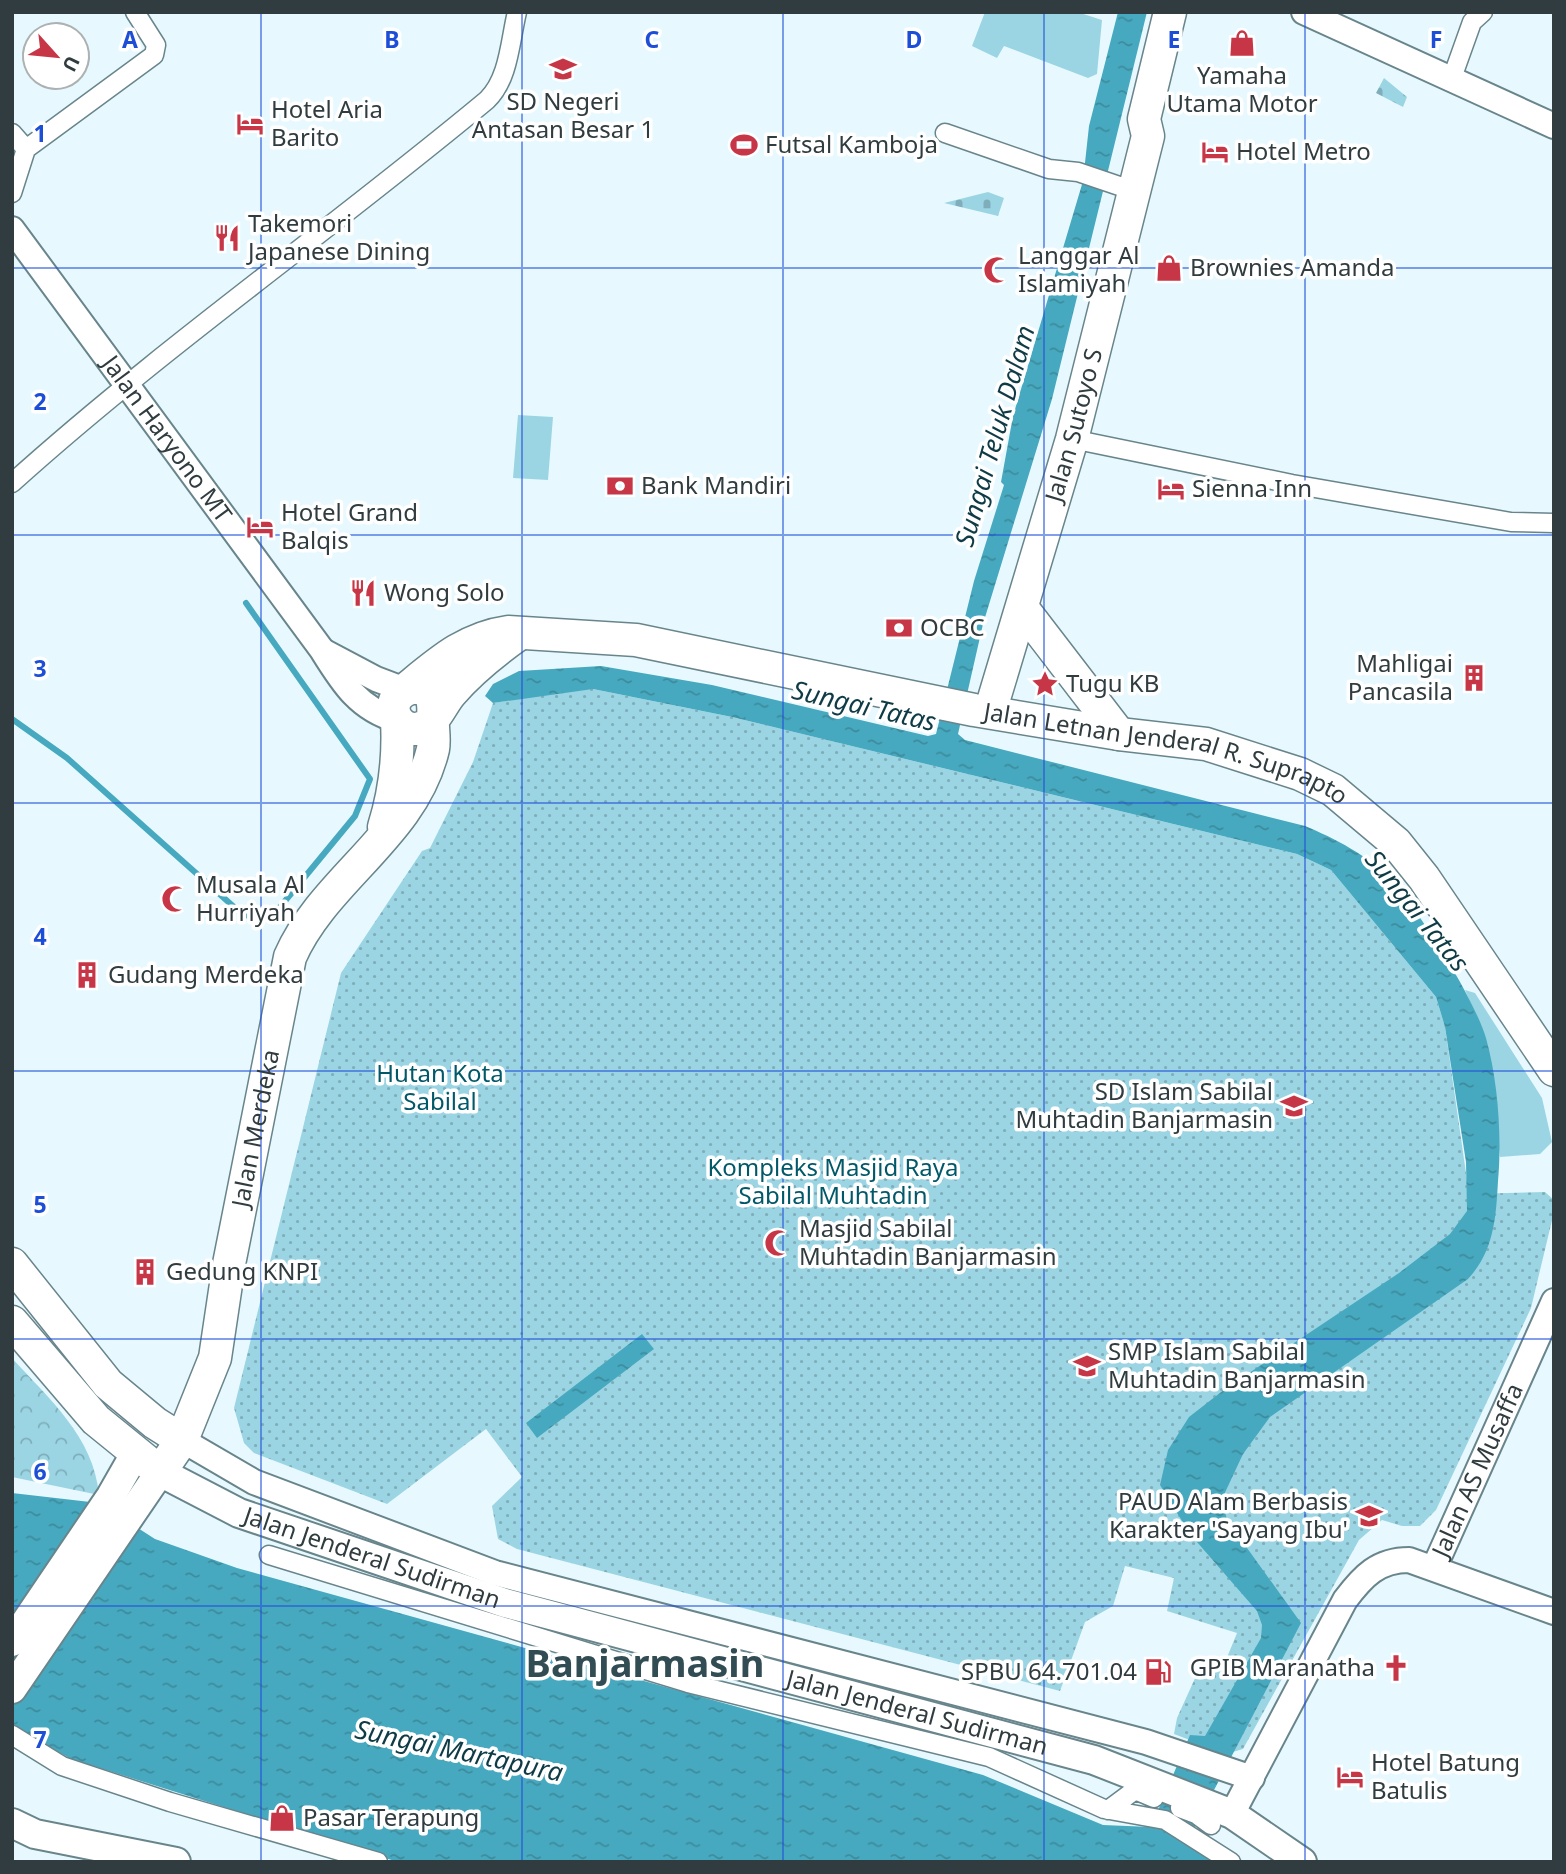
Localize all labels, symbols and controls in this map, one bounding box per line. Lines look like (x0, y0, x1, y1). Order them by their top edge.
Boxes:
north arrow (21, 21, 91, 91)
text: A (122, 23, 138, 55)
text: B (384, 23, 400, 55)
text: C (645, 23, 660, 55)
text: D (906, 23, 922, 55)
text: E (1168, 23, 1180, 55)
text: F (1430, 23, 1442, 55)
shop icon: Yamaha Utama Motor (1227, 28, 1257, 58)
text: U (56, 51, 86, 76)
school or university icon: SD Negeri Antasan Besar 1 (548, 54, 578, 84)
place label: Yamaha Utama Motor (1166, 58, 1318, 119)
place label: SD Negeri Antasan Besar 1 (472, 84, 654, 145)
place label: Hotel Aria Barito (271, 92, 383, 153)
hotel icon: Hotel Aria Barito (235, 109, 265, 139)
text: 1 (33, 117, 47, 149)
place label: Futsal Kamboja (765, 127, 938, 160)
sports icon: Futsal Kamboja (729, 130, 759, 160)
place label: Hotel Metro (1236, 134, 1371, 167)
hotel icon: Hotel Metro (1200, 137, 1230, 167)
place label: Takemori Japanese Dining (246, 206, 430, 267)
restaurant icon: Takemori Japanese Dining (212, 223, 242, 253)
place label: Langgar Al Islamiyah (1018, 238, 1140, 299)
place label: Brownies Amanda (1190, 250, 1395, 283)
shop icon: Brownies Amanda (1154, 253, 1184, 283)
mosque icon: Langgar Al Islamiyah (982, 255, 1012, 285)
water label: Sungai Teluk Dalam (945, 321, 1043, 550)
street label: Jalan Sutoyo S (1036, 345, 1109, 507)
street label: Jalan Haryono MT (94, 347, 241, 529)
text: 2 (33, 385, 47, 417)
place label: Bank Mandiri (641, 468, 791, 501)
bank icon: Bank Mandiri (605, 471, 635, 501)
place label: Sienna Inn (1192, 471, 1312, 504)
hotel icon: Sienna Inn (1156, 474, 1186, 504)
place label: Hotel Grand Balqis (281, 495, 418, 556)
hotel icon: Hotel Grand Balqis (245, 512, 275, 542)
place label: Wong Solo (384, 575, 505, 608)
restaurant icon: Wong Solo (348, 578, 378, 608)
place label: OCBC (920, 610, 985, 643)
bank icon: OCBC (884, 613, 914, 643)
place label: Mahligai Pancasila (1348, 646, 1453, 707)
text: 3 (33, 652, 47, 684)
building icon: Mahligai Pancasila (1459, 663, 1489, 693)
place label: Tugu KB (1066, 666, 1159, 699)
place icon: Tugu KB (1030, 669, 1060, 699)
water label: Sungai Tatas (789, 671, 940, 739)
street label: Jalan Letnan Jenderal R. Suprapto (980, 694, 1356, 811)
water label: Sungai Tatas (1358, 842, 1478, 979)
place label: Musala Al Hurriyah (196, 867, 305, 928)
mosque icon: Musala Al Hurriyah (160, 884, 190, 914)
text: 4 (33, 920, 47, 952)
place label: Gudang Merdeka (108, 957, 304, 990)
building icon: Gudang Merdeka (72, 960, 102, 990)
street label: Jalan Merdeka (222, 1046, 286, 1212)
park label: Hutan Kota Sabilal (376, 1056, 504, 1117)
place label: SD Islam Sabilal Muhtadin Banjarmasin (1016, 1074, 1273, 1135)
school or university icon: SD Islam Sabilal Muhtadin Banjarmasin (1279, 1091, 1309, 1121)
park label: Kompleks Masjid Raya Sabilal Muhtadin (707, 1150, 959, 1211)
text: 5 (33, 1188, 47, 1220)
place label: Masjid Sabilal Muhtadin Banjarmasin (799, 1211, 1056, 1272)
mosque icon: Masjid Sabilal Muhtadin Banjarmasin (763, 1228, 793, 1258)
place label: Gedung KNPI (166, 1254, 318, 1287)
building icon: Gedung KNPI (130, 1257, 160, 1287)
place label: SMP Islam Sabilal Muhtadin Banjarmasin (1108, 1334, 1365, 1395)
school or university icon: SMP Islam Sabilal Muhtadin Banjarmasin (1072, 1351, 1102, 1381)
street label: Jalan AS Musaffa (1422, 1378, 1530, 1564)
text: 6 (33, 1455, 47, 1487)
place label: PAUD Alam Berbasis Karakter 'Sayang Ibu' (1109, 1484, 1348, 1545)
street label: Jalan Jenderal Sudirman (238, 1497, 505, 1615)
school or university icon: PAUD Alam Berbasis Karakter 'Sayang Ibu' (1354, 1501, 1384, 1531)
district label: Banjarmasin (526, 1636, 764, 1688)
place label: GPIB Maranatha (1190, 1650, 1375, 1683)
church icon: GPIB Maranatha (1381, 1653, 1411, 1683)
place label: SPBU 64.701.04 (961, 1654, 1137, 1687)
fuel station icon: SPBU 64.701.04 (1143, 1657, 1173, 1687)
street label: Jalan Jenderal Sudirman (781, 1660, 1052, 1762)
water label: Sungai Martapura (352, 1710, 567, 1790)
text: 7 (33, 1723, 47, 1755)
place label: Hotel Batung Batulis (1371, 1745, 1520, 1806)
hotel icon: Hotel Batung Batulis (1335, 1762, 1365, 1792)
place label: Pasar Terapung (303, 1800, 479, 1833)
shop icon: Pasar Terapung (267, 1803, 297, 1833)

